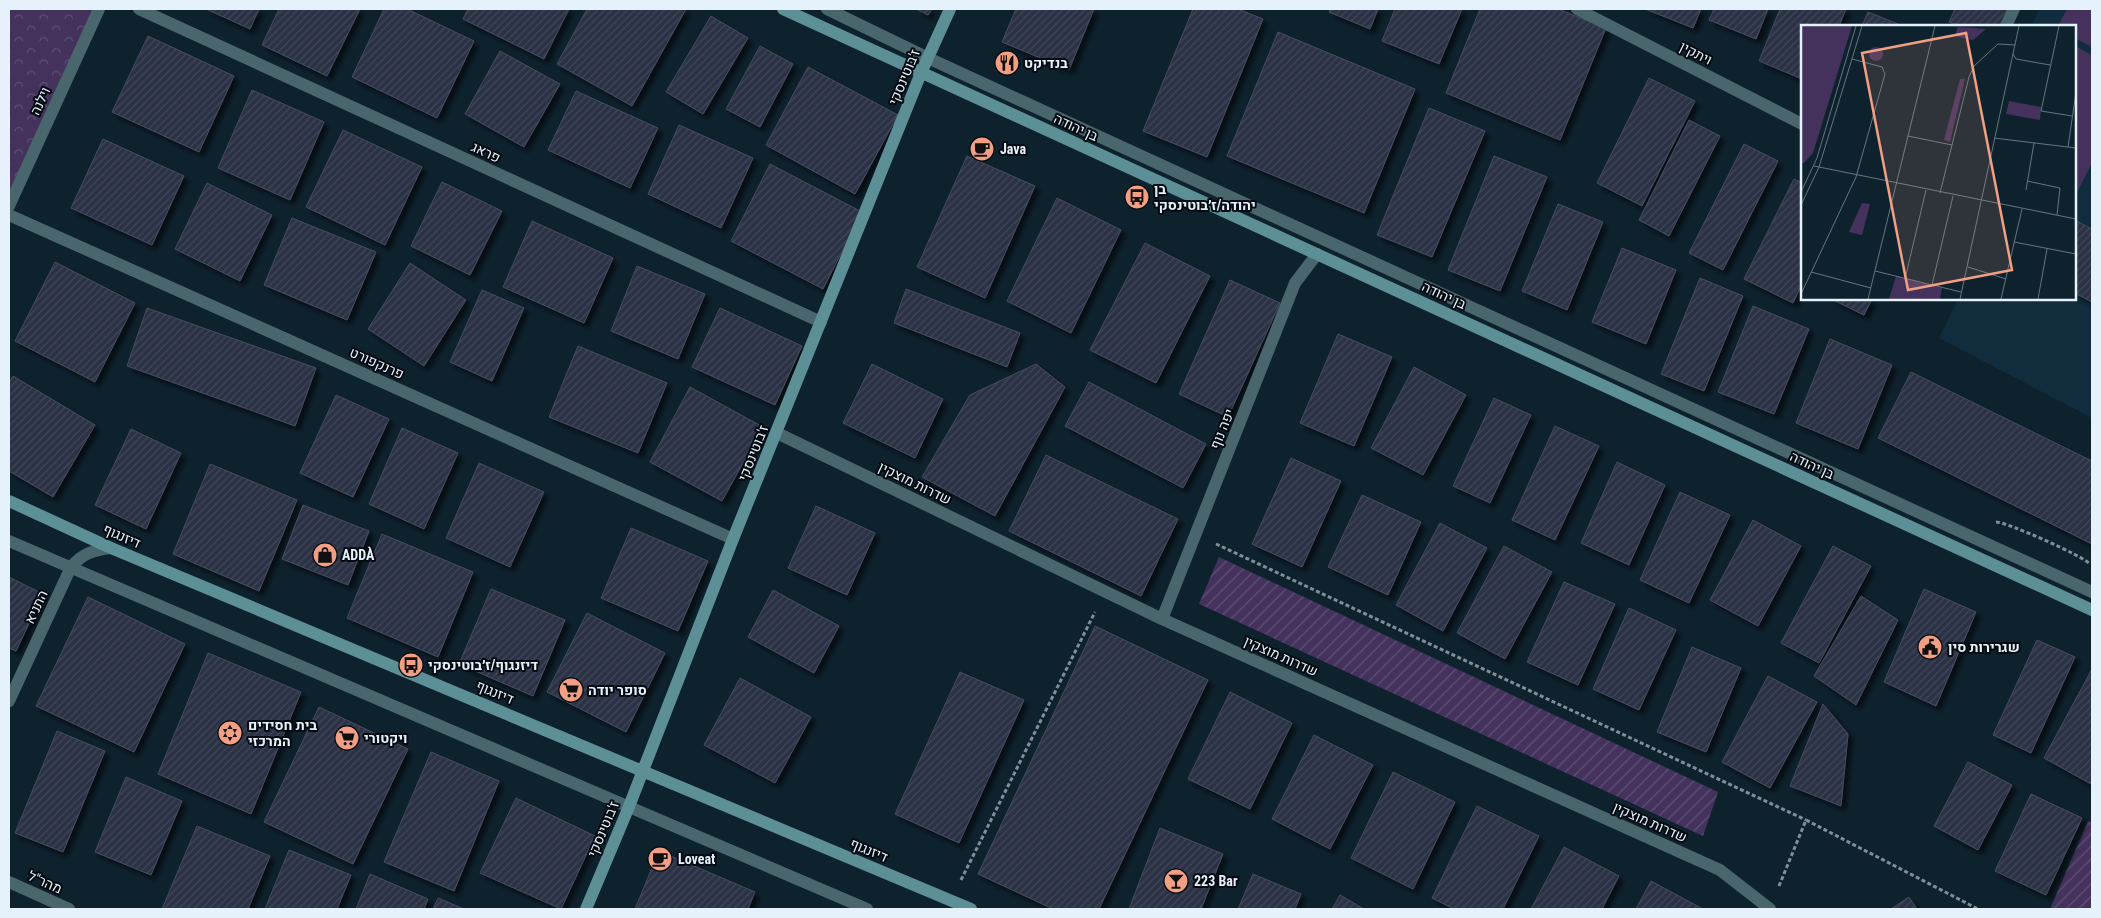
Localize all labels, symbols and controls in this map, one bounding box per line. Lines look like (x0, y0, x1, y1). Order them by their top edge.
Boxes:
inset map (1801, 25, 2076, 300)
street label: ויתקין (1677, 38, 1715, 68)
street label: ז'בוטינסקי (885, 47, 923, 107)
restaurant icon: בנדיקט (994, 50, 1020, 76)
place label: בנדיקט (1024, 55, 1068, 71)
street label: וילנה (27, 85, 53, 117)
street label: בן יהודה (1051, 110, 1101, 144)
cafe icon: Java (969, 136, 995, 162)
street label: פראג (469, 138, 503, 166)
place label: Java (1000, 141, 1027, 157)
place label: בן יהודה/ז׳בוטינסקי (1154, 181, 1256, 213)
bus stop icon: בן יהודה/ז׳בוטינסקי (1124, 184, 1150, 210)
street label: בן יהודה (1419, 278, 1469, 312)
street label: פרנקפורט (347, 344, 407, 382)
street label: יפה נוף (1207, 407, 1237, 451)
street label: ז'בוטינסקי (735, 423, 771, 483)
street label: בן יהודה (1787, 448, 1837, 482)
street label: שדרות מוצקין (876, 458, 954, 508)
street label: דיזנגוף (101, 521, 143, 551)
shop icon: ADDÀ (312, 542, 338, 568)
place label: ADDÀ (342, 546, 375, 563)
street label: התניא (21, 588, 51, 626)
street label: שדרות מוצקין (1242, 633, 1320, 679)
public building icon: שגרירות סין (1917, 634, 1943, 660)
place label: שגרירות סין (1948, 639, 2020, 655)
bus stop icon: דיזנגוף/ז׳בוטינסקי (398, 652, 424, 678)
place label: דיזנגוף/ז׳בוטינסקי (428, 657, 538, 673)
street label: דיזנגוף (474, 677, 516, 707)
supermarket icon: סופר יודה (558, 677, 584, 703)
place label: סופר יודה (588, 682, 647, 698)
place label: בית חסידים המרכזי (248, 717, 317, 749)
synagogue icon: בית חסידים המרכזי (217, 720, 243, 746)
supermarket icon: ויקטורי (334, 725, 360, 751)
place label: ויקטורי (364, 730, 407, 746)
street label: ז'בוטינסקי (584, 799, 622, 859)
street label: שדרות מוצקין (1611, 799, 1689, 845)
street label: דיזנגוף (848, 835, 890, 865)
cafe icon: Loveat (647, 846, 673, 872)
place label: Loveat (678, 851, 715, 867)
street label: מהר"ל (25, 867, 65, 897)
bar icon: 223 Bar (1163, 868, 1189, 894)
place label: 223 Bar (1194, 873, 1238, 889)

